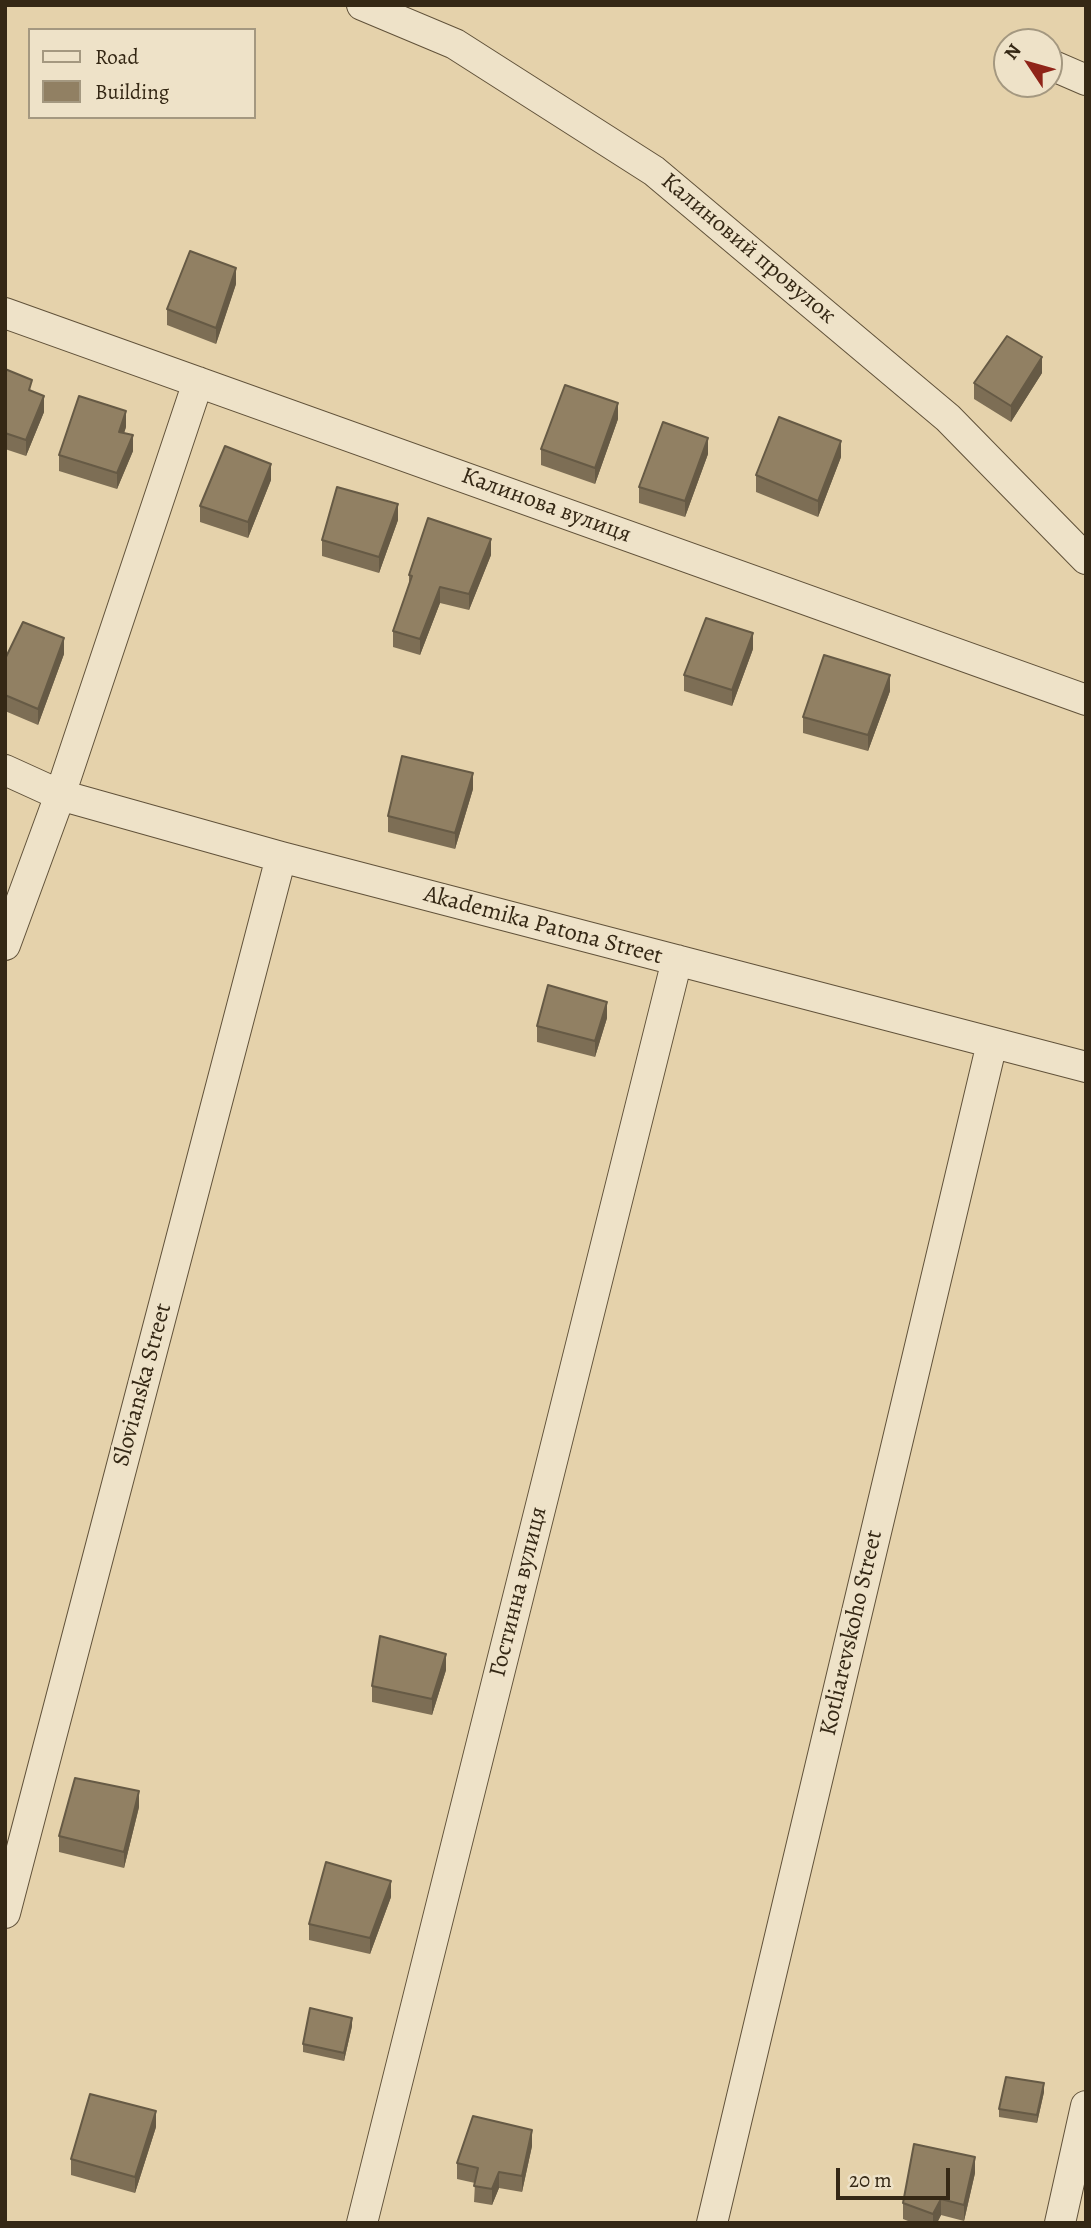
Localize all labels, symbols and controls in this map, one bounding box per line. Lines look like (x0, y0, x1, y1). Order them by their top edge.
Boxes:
legend (28, 28, 256, 119)
north arrow (993, 28, 1063, 98)
text: N (998, 39, 1027, 65)
text: Road (95, 43, 139, 71)
text: Building (95, 78, 169, 106)
street label: Калиновий провулок (655, 167, 841, 331)
street label: Калинова вулиця (457, 462, 635, 550)
street label: Akademika Patona Street (421, 880, 665, 972)
street label: Slovianska Street (107, 1300, 179, 1470)
street label: Гостинна вулиця (484, 1504, 554, 1680)
street label: Kotliarevskoho Street (814, 1527, 890, 1739)
scale bar (839, 2154, 953, 2198)
text: 20 m (849, 2166, 892, 2194)

